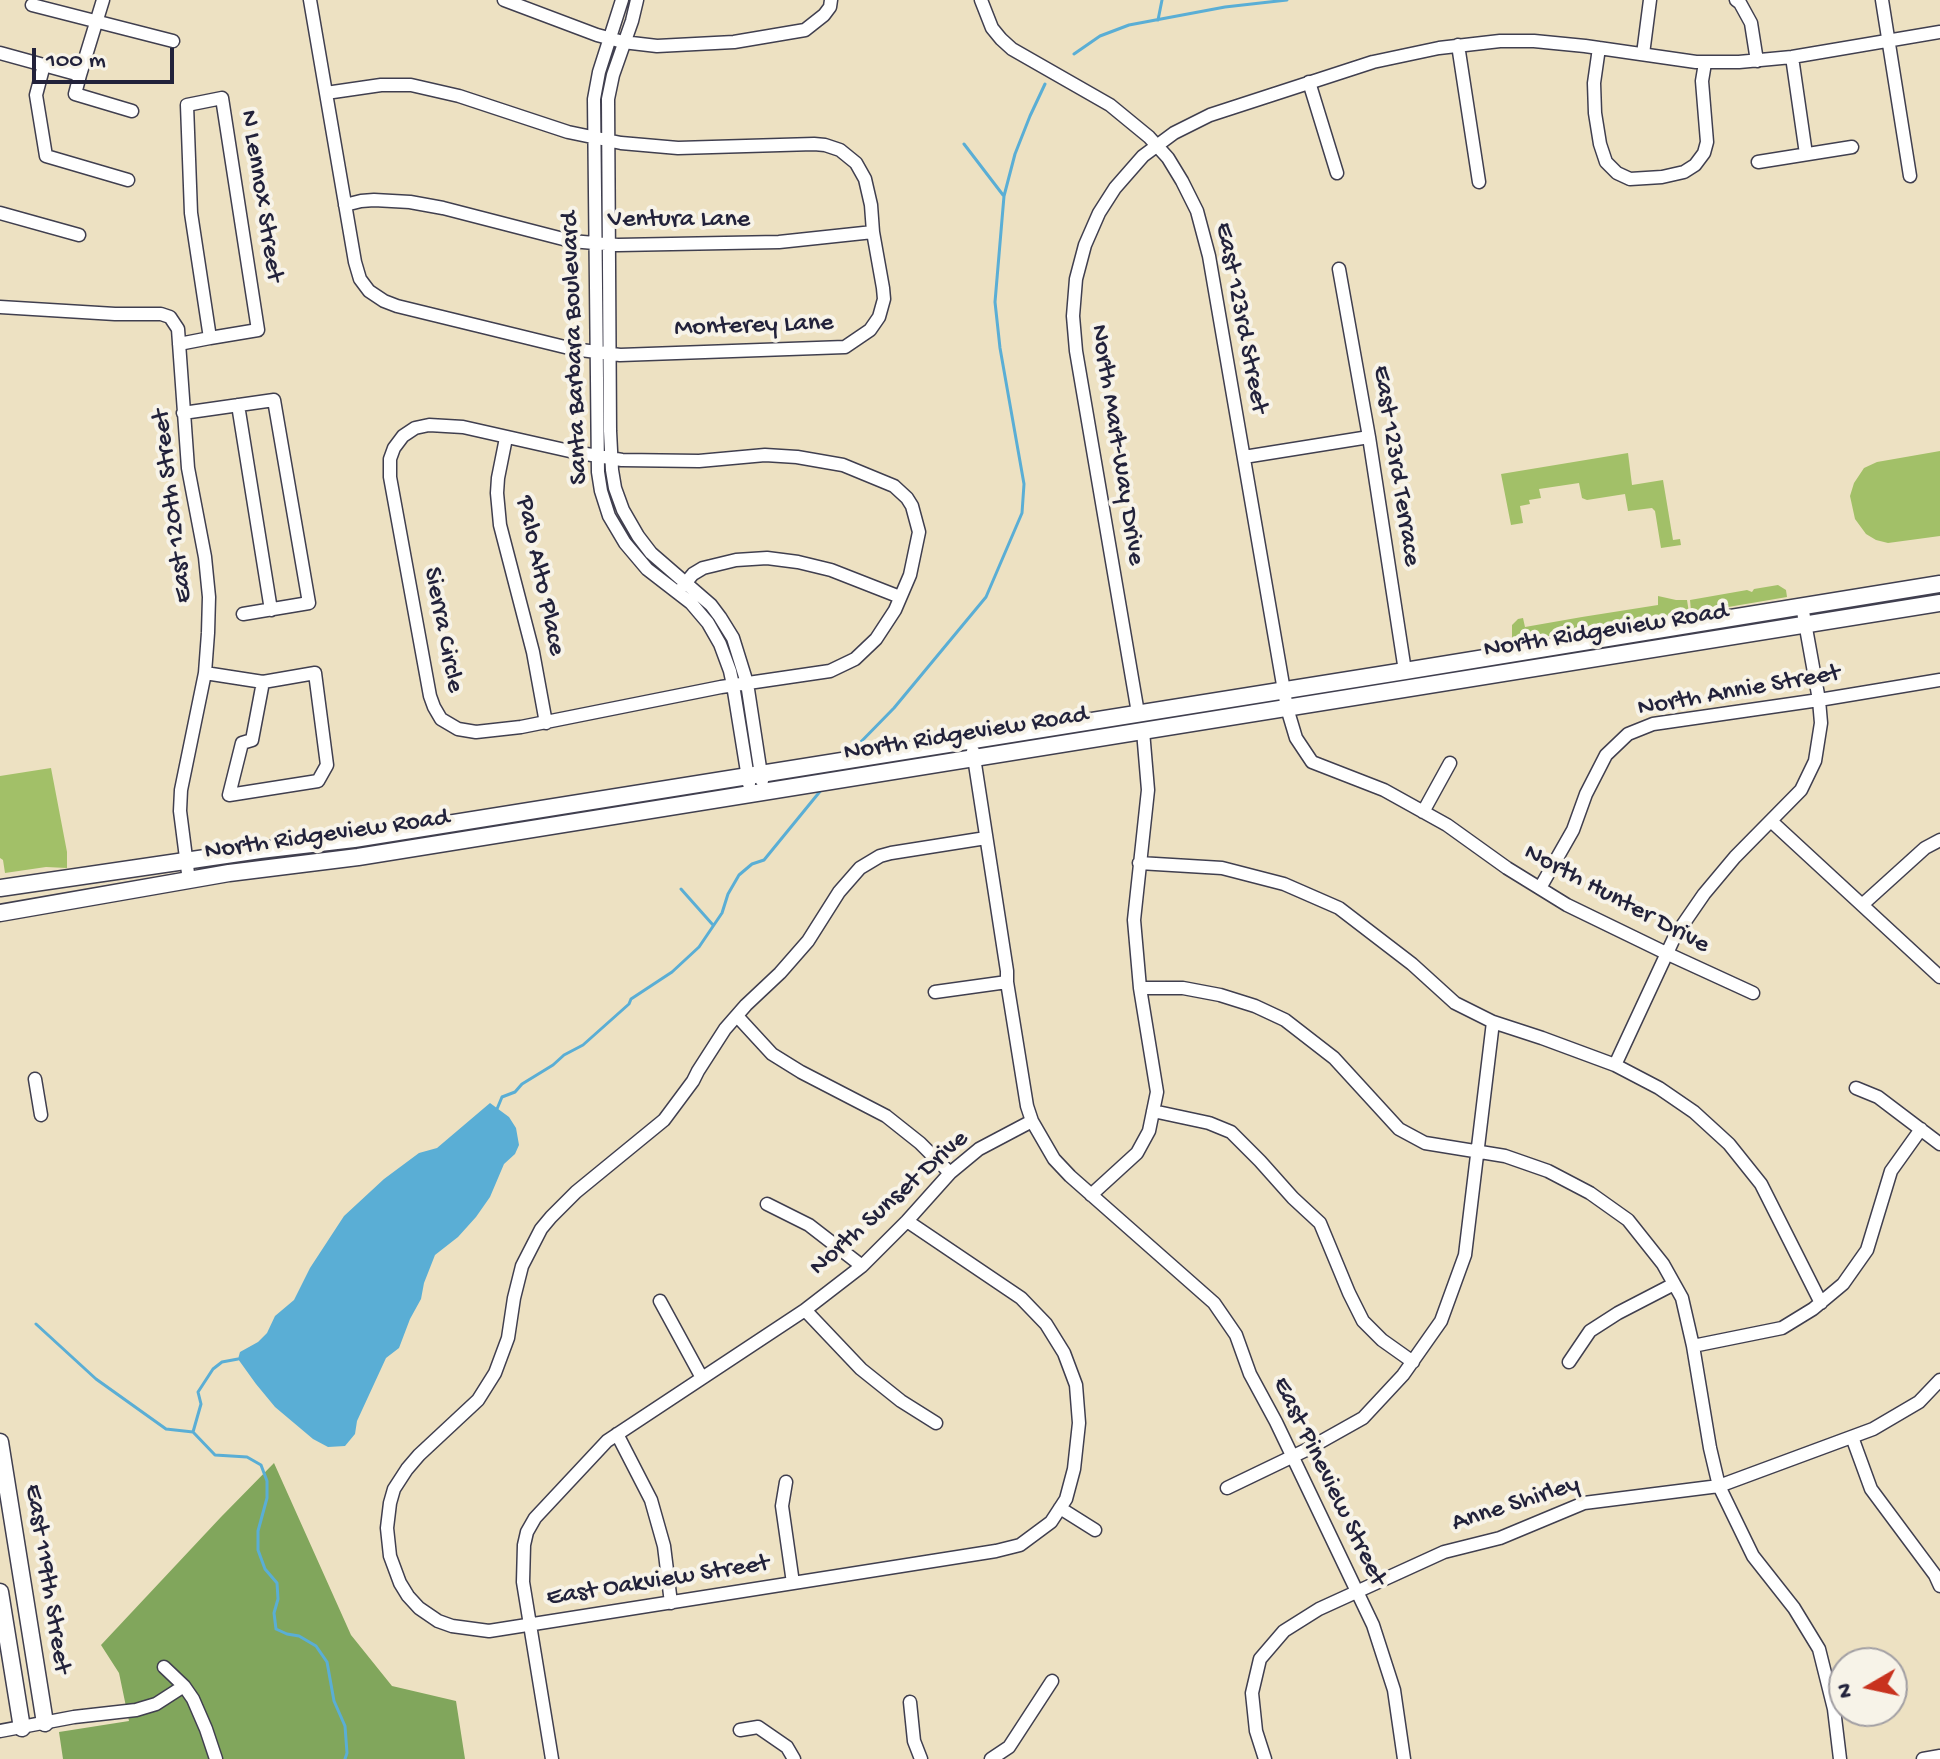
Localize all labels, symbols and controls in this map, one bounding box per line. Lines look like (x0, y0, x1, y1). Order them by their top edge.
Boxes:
scale bar (36, 32, 178, 82)
text: 100 m (46, 47, 106, 76)
street label: N Lennox Street (231, 108, 289, 284)
street label: Ventura Lane (608, 205, 750, 237)
street label: Santa Barbara Boulevard (556, 211, 596, 485)
street label: East 123rd Street (1206, 220, 1274, 416)
street label: Monterey Lane (674, 309, 834, 345)
street label: North Mart-Way Drive (1082, 323, 1150, 567)
street label: East 123rd Terrace (1364, 363, 1426, 569)
street label: East 120th Street (147, 407, 201, 605)
street label: Palo Alto Place (507, 493, 571, 659)
street label: Sierra Circle (415, 565, 469, 695)
street label: North Ridgeview Road (1482, 597, 1730, 667)
street label: North Annie Street (1635, 659, 1843, 725)
street label: North Ridgeview Road (842, 700, 1090, 770)
street label: North Ridgeview Road (203, 803, 451, 869)
street label: North Hunter Drive (1518, 838, 1714, 962)
street label: North Sunset Drive (804, 1124, 976, 1284)
street label: East Pineview Street (1264, 1372, 1392, 1592)
street label: Anne Shirley (1448, 1470, 1584, 1540)
street label: East 119th Street (16, 1482, 76, 1676)
street label: East Oakview Street (545, 1549, 771, 1615)
north arrow (1828, 1647, 1908, 1727)
text: N (1832, 1681, 1860, 1700)

